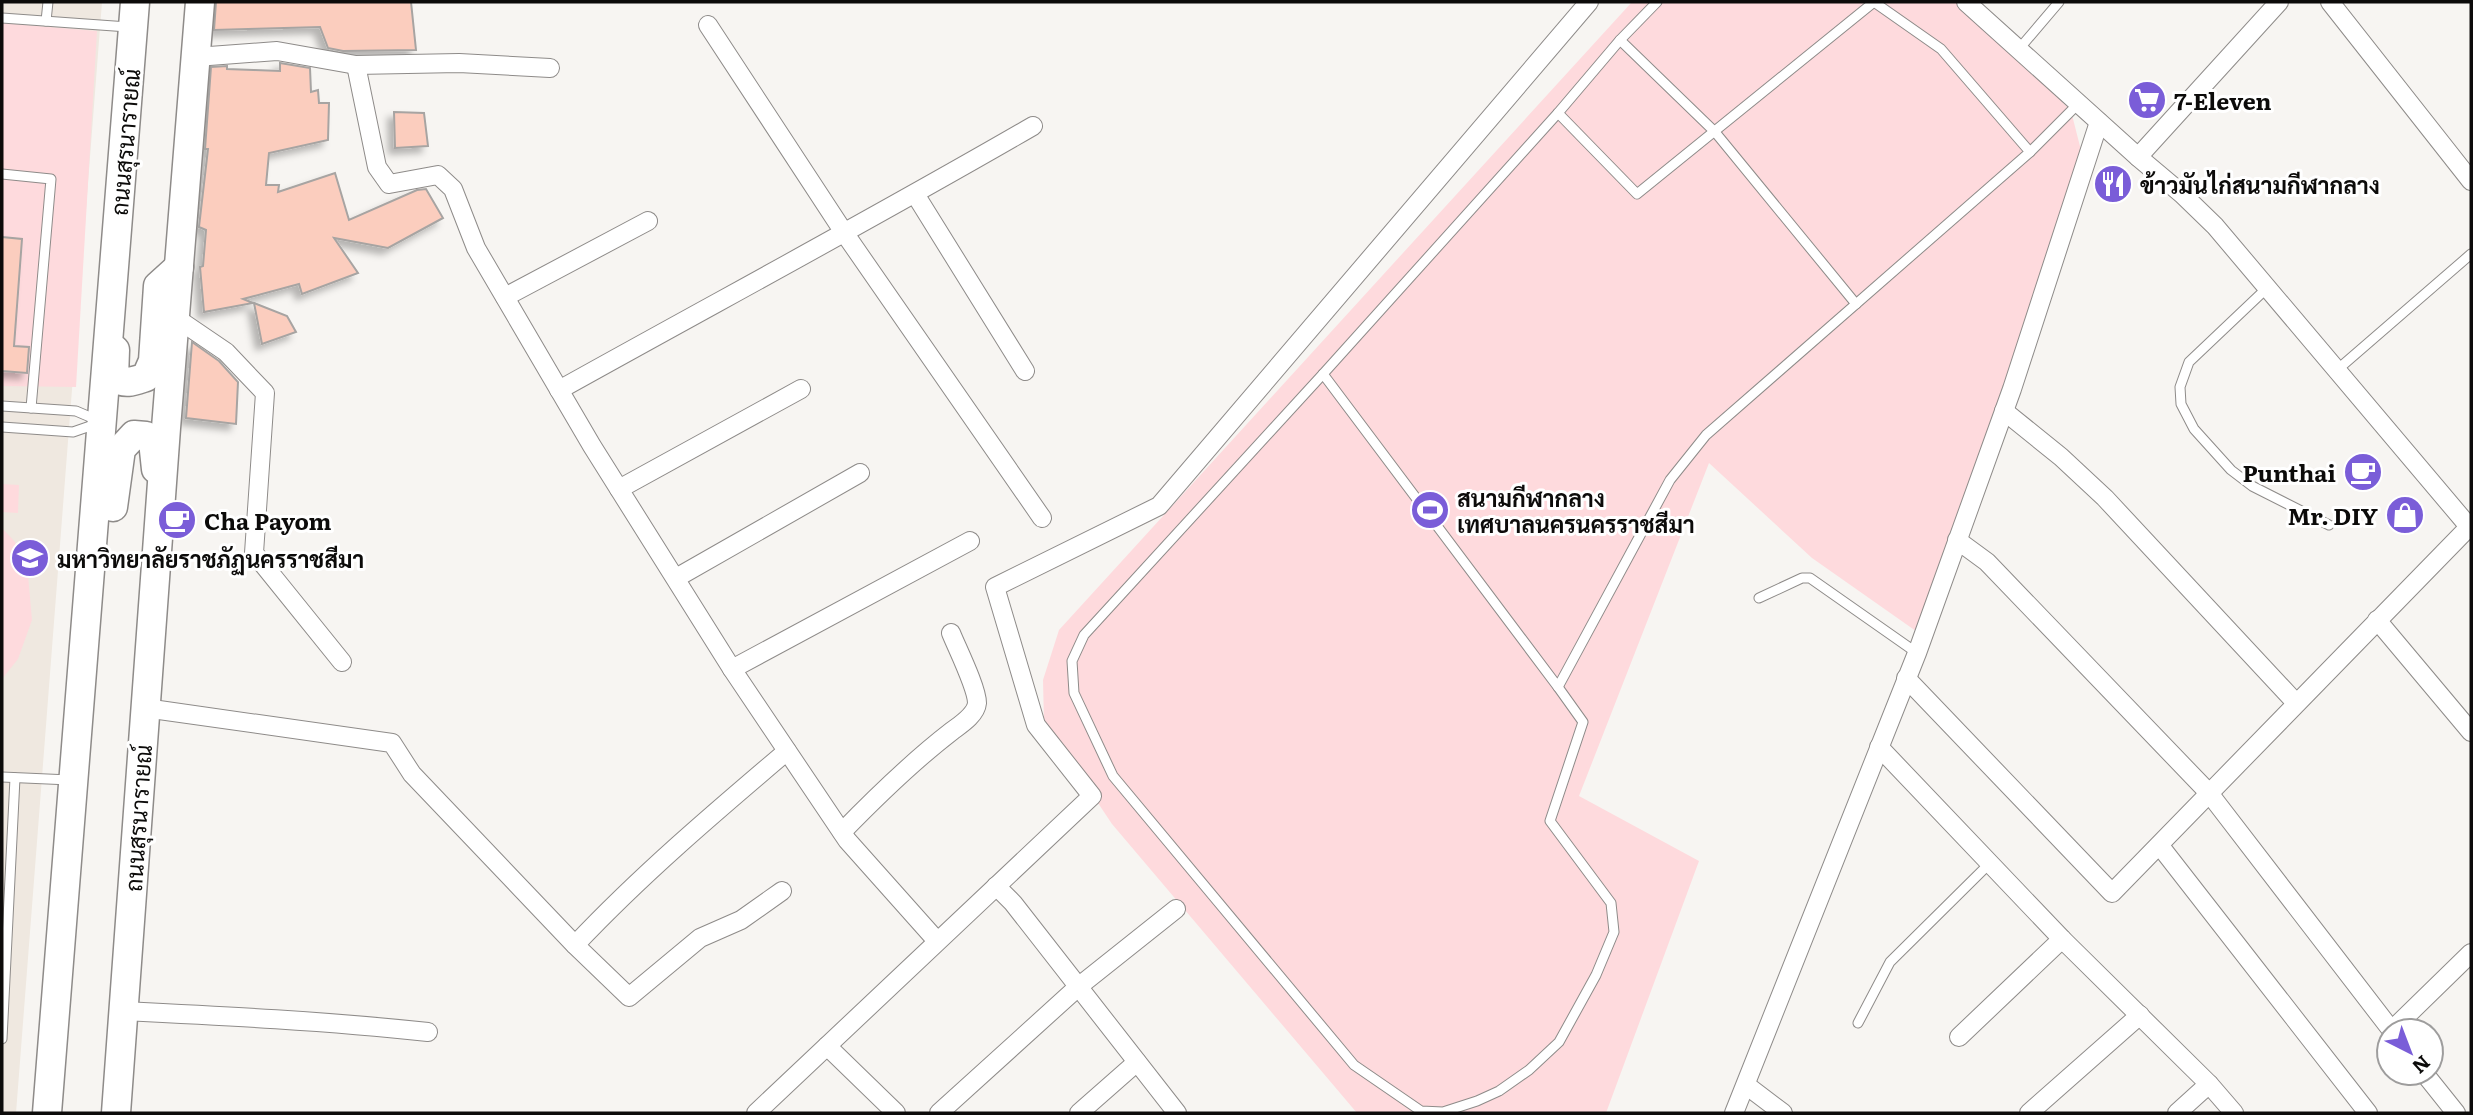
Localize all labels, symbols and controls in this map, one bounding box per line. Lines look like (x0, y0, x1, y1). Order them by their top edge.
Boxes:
street label: ถนนสุรนารายณ์ (101, 67, 148, 217)
supermarket icon: 7-Eleven (2126, 79, 2168, 121)
place label: 7-Eleven (2174, 83, 2271, 117)
restaurant icon: ข้าวมันไก่สนามกีฬากลาง (2092, 163, 2134, 205)
place label: ข้าวมันไก่สนามกีฬากลาง (2140, 167, 2380, 201)
cafe icon: Punthai (2342, 451, 2384, 493)
place label: Punthai (2242, 455, 2336, 489)
place label: สนามกีฬากลาง เทศบาลนครนครราชสีมา (1457, 480, 1695, 540)
sports icon: สนามกีฬากลาง เทศบาลนครนครราชสีมา (1409, 489, 1451, 531)
shop icon: Mr. DIY (2384, 494, 2426, 536)
place label: Mr. DIY (2288, 498, 2378, 532)
cafe icon: Cha Payom (156, 499, 198, 541)
place label: Cha Payom (204, 503, 332, 537)
school or university icon: มหาวิทยาลัยราชภัฏนครราชสีมา (9, 537, 51, 579)
place label: มหาวิทยาลัยราชภัฏนครราชสีมา (57, 541, 364, 576)
street label: ถนนสุรนารายณ์ (115, 743, 160, 893)
north arrow (2375, 1017, 2445, 1087)
text: N (2407, 1050, 2437, 1081)

